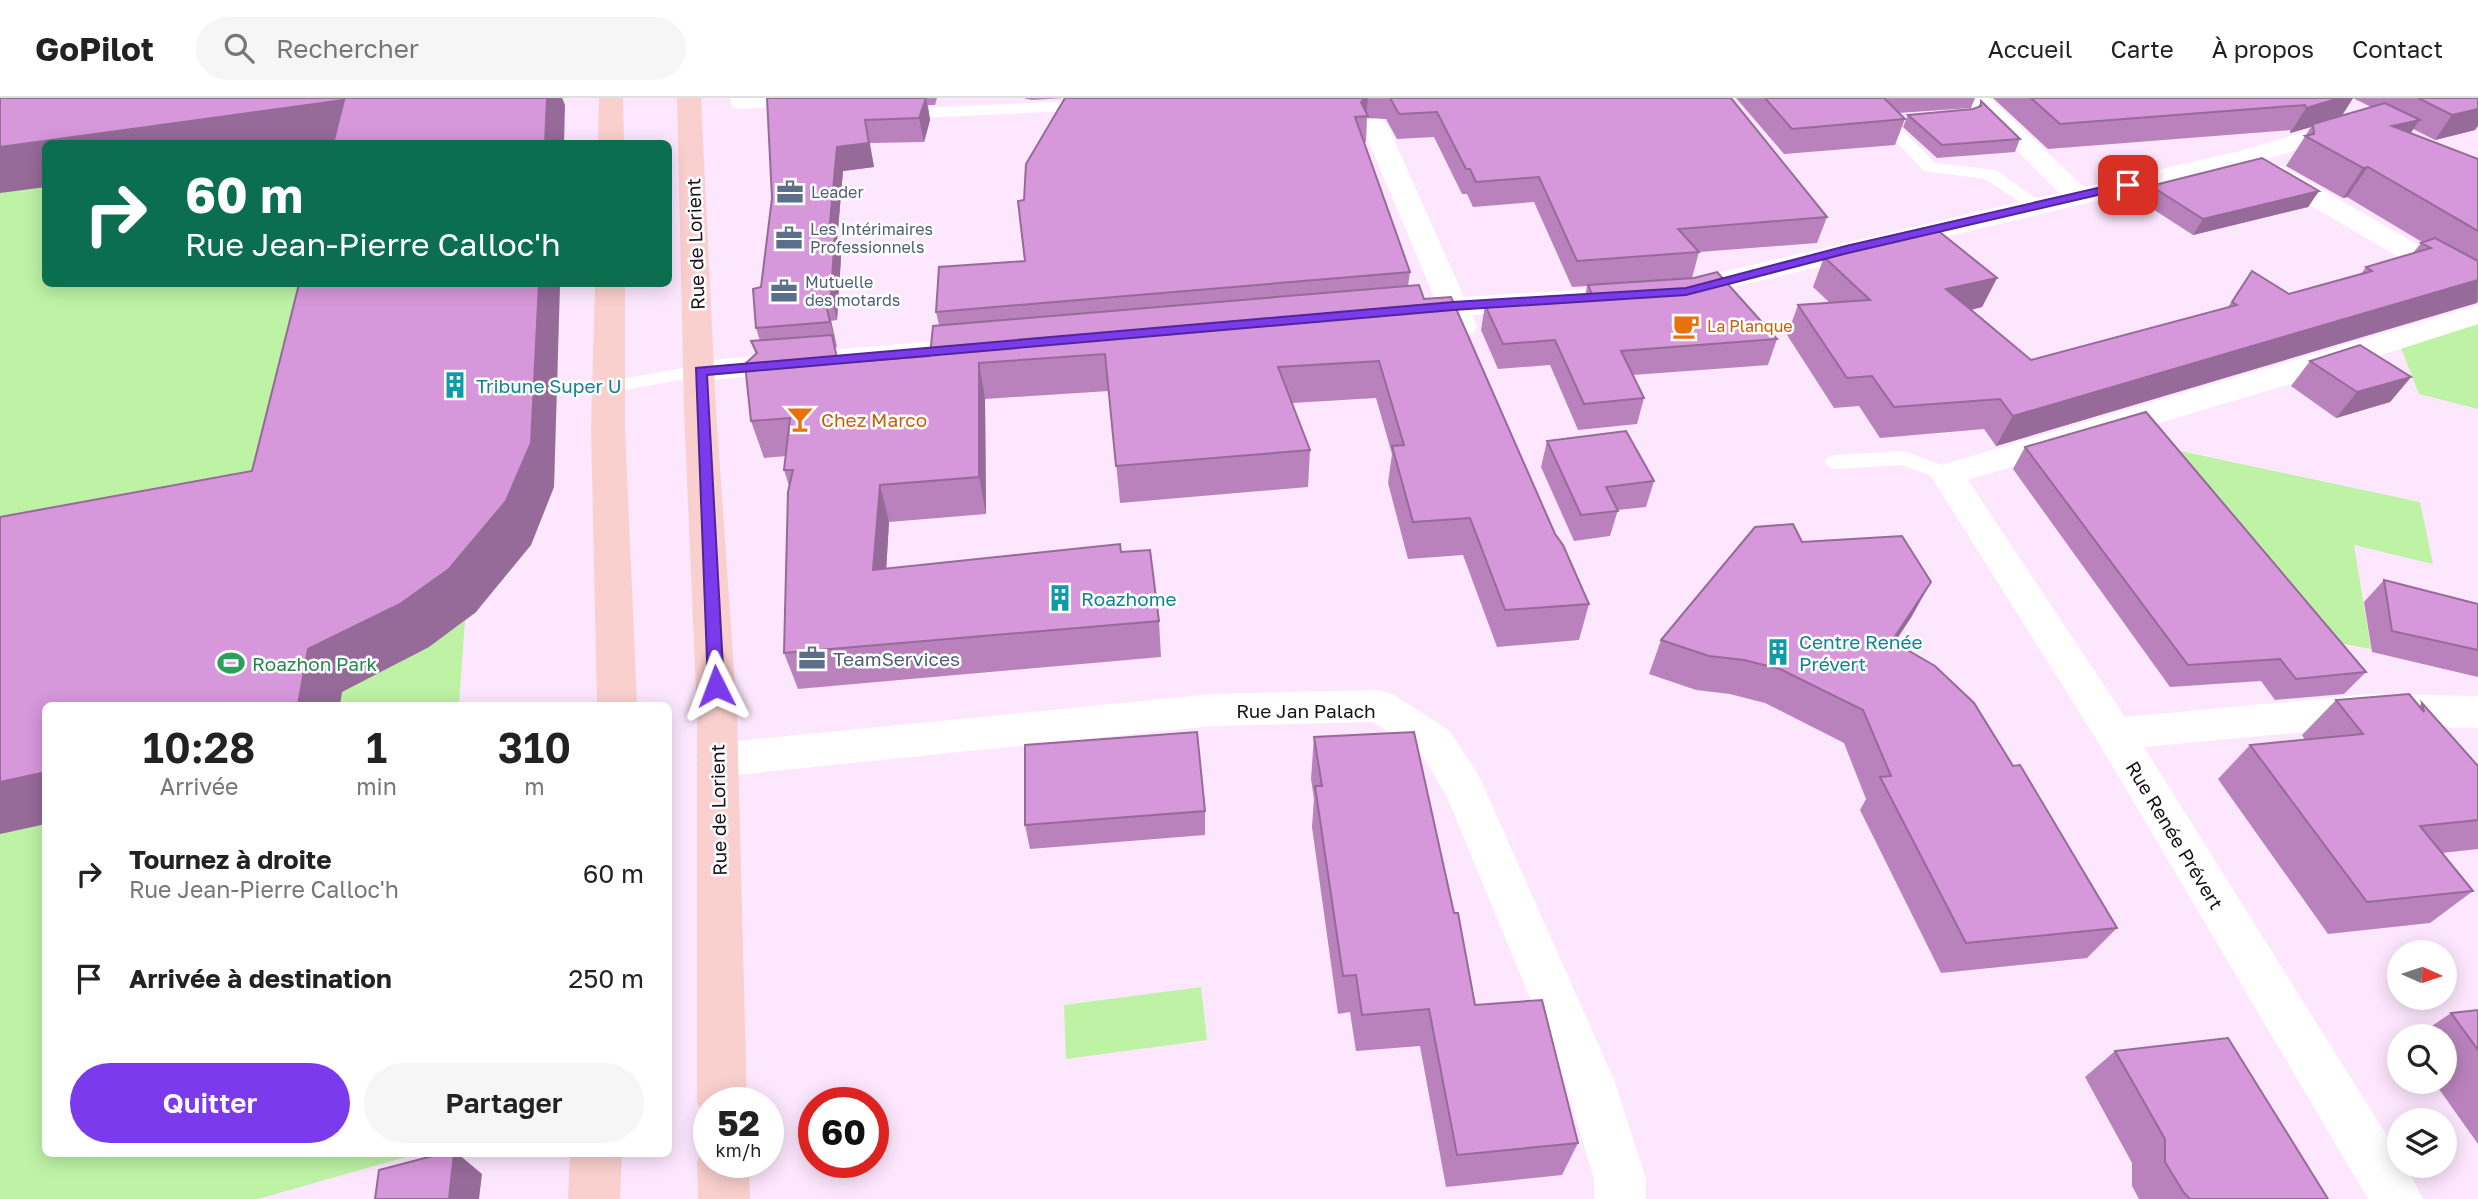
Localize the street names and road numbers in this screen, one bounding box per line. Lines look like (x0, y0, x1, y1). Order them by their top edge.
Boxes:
street label: Rue de Lorient (681, 178, 709, 310)
street label: Rue Jan Palach (1236, 699, 1376, 722)
street label: Rue de Lorient (705, 744, 731, 876)
street label: Rue Renée Prévert (2122, 757, 2228, 913)

